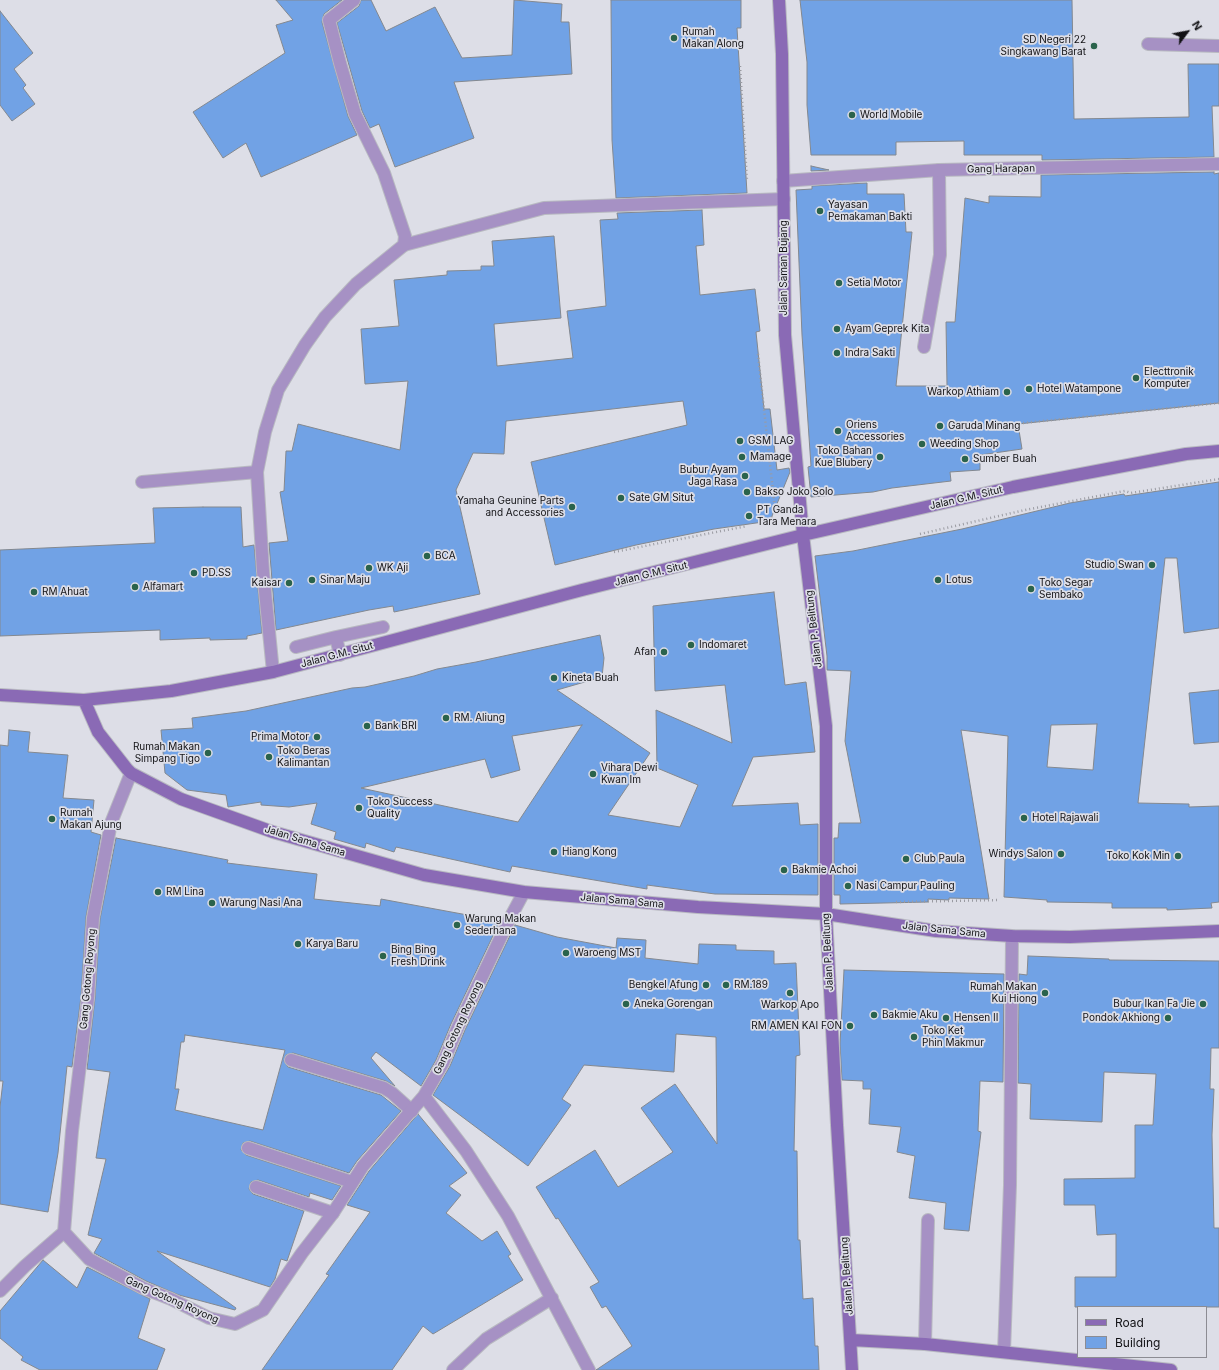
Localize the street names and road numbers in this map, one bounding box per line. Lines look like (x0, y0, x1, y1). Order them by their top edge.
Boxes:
street label: Gang Harapan (967, 162, 1035, 176)
street label: Jalan Saman Bujang (778, 220, 790, 316)
street label: Jalan G.M. Situt (928, 484, 1004, 512)
street label: Jalan G.M. Situt (613, 559, 689, 589)
street label: Jalan P. Belitung (803, 589, 825, 669)
street label: Jalan G.M. Situt (299, 640, 375, 670)
street label: Jalan Sama Sama (263, 823, 347, 859)
street label: Jalan Sama Sama (580, 891, 664, 911)
street label: Jalan P. Belitung (820, 913, 836, 991)
street label: Jalan Sama Sama (902, 920, 986, 940)
street label: Gang Gotong Royong (78, 928, 98, 1030)
street label: Gang Gotong Royong (431, 980, 485, 1076)
street label: Jalan P. Belitung (838, 1237, 856, 1315)
street label: Gang Gotong Royong (123, 1274, 221, 1326)

